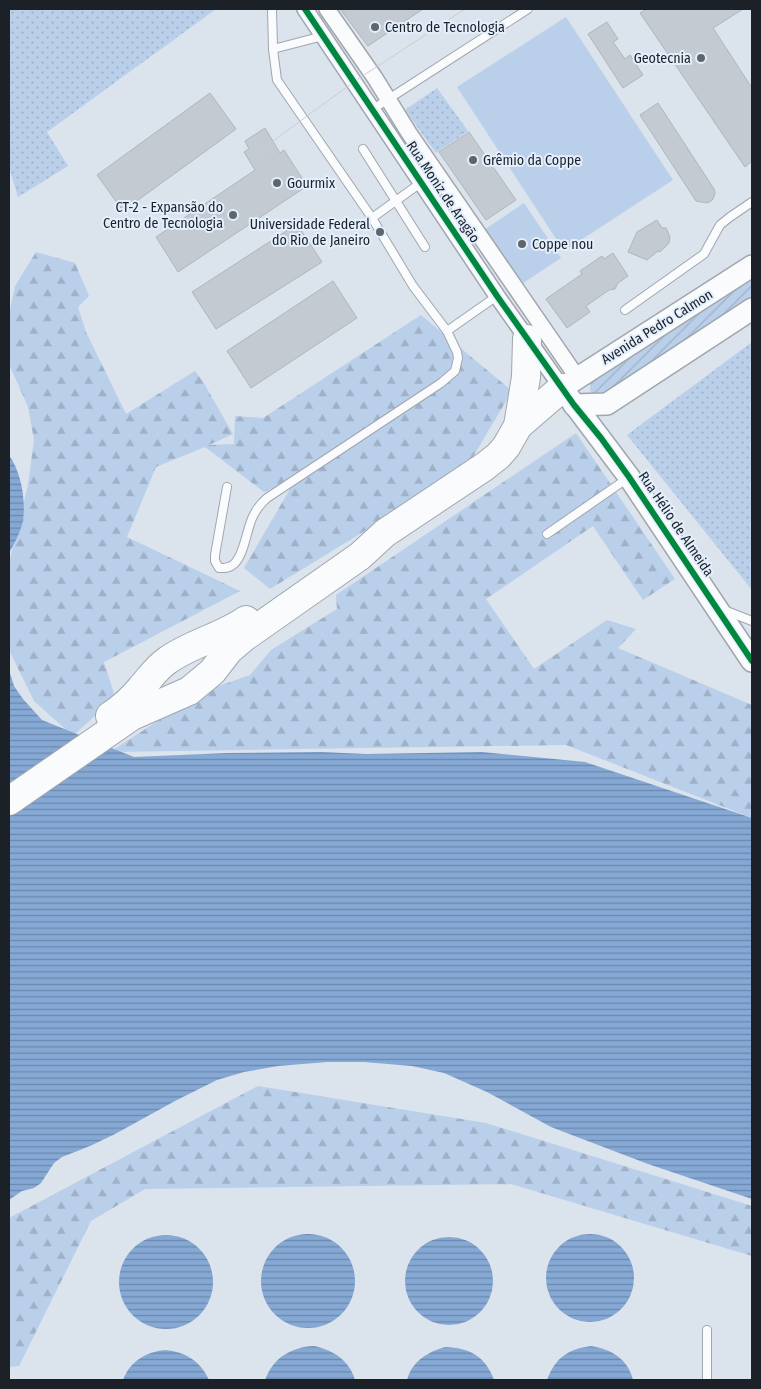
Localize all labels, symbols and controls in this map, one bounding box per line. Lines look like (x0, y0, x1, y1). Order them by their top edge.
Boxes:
place label: Centro de Tecnologia (385, 19, 505, 36)
marker: Centro de Tecnologia (369, 21, 381, 33)
place label: Geotecnia (634, 50, 691, 67)
marker: Geotecnia (695, 52, 707, 64)
street label: Rua Moniz de Aragão (403, 138, 483, 246)
place label: Grêmio da Coppe (483, 152, 581, 169)
marker: Grêmio da Coppe (467, 154, 479, 166)
place label: Gourmix (287, 175, 336, 192)
marker: Gourmix (271, 177, 283, 189)
place label: CT-2 - Expansão do Centro de Tecnologia (103, 199, 223, 232)
marker: CT-2 - Expansão do Centro de Tecnologia (227, 209, 239, 221)
place label: Universidade Federal do Rio de Janeiro (250, 216, 370, 249)
marker: Universidade Federal do Rio de Janeiro (374, 226, 386, 238)
place label: Coppe nou (532, 236, 593, 253)
marker: Coppe nou (516, 238, 528, 250)
street label: Avenida Pedro Calmon (598, 286, 716, 368)
street label: Rua Hélio de Almeida (635, 468, 717, 580)

